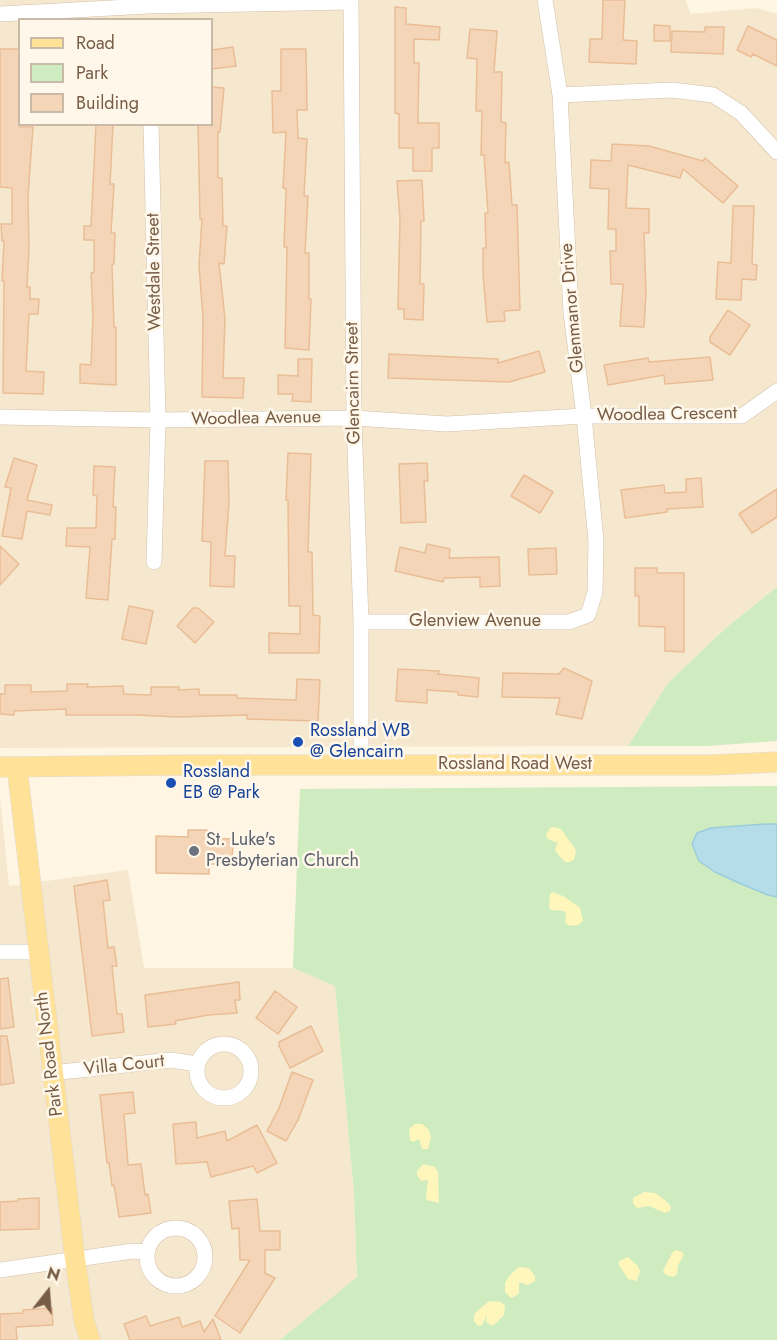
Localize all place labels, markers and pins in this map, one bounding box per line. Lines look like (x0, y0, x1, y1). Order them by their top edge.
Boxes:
place label: Rossland WB @ Glencairn (310, 721, 410, 764)
marker: Rossland WB @ Glencairn (291, 735, 305, 749)
place label: Rossland EB @ Park (183, 762, 260, 804)
marker: Rossland EB @ Park (164, 776, 178, 790)
place label: St. Luke's Presbyterian Church (206, 830, 359, 872)
marker: St. Luke's Presbyterian Church (187, 844, 201, 858)

